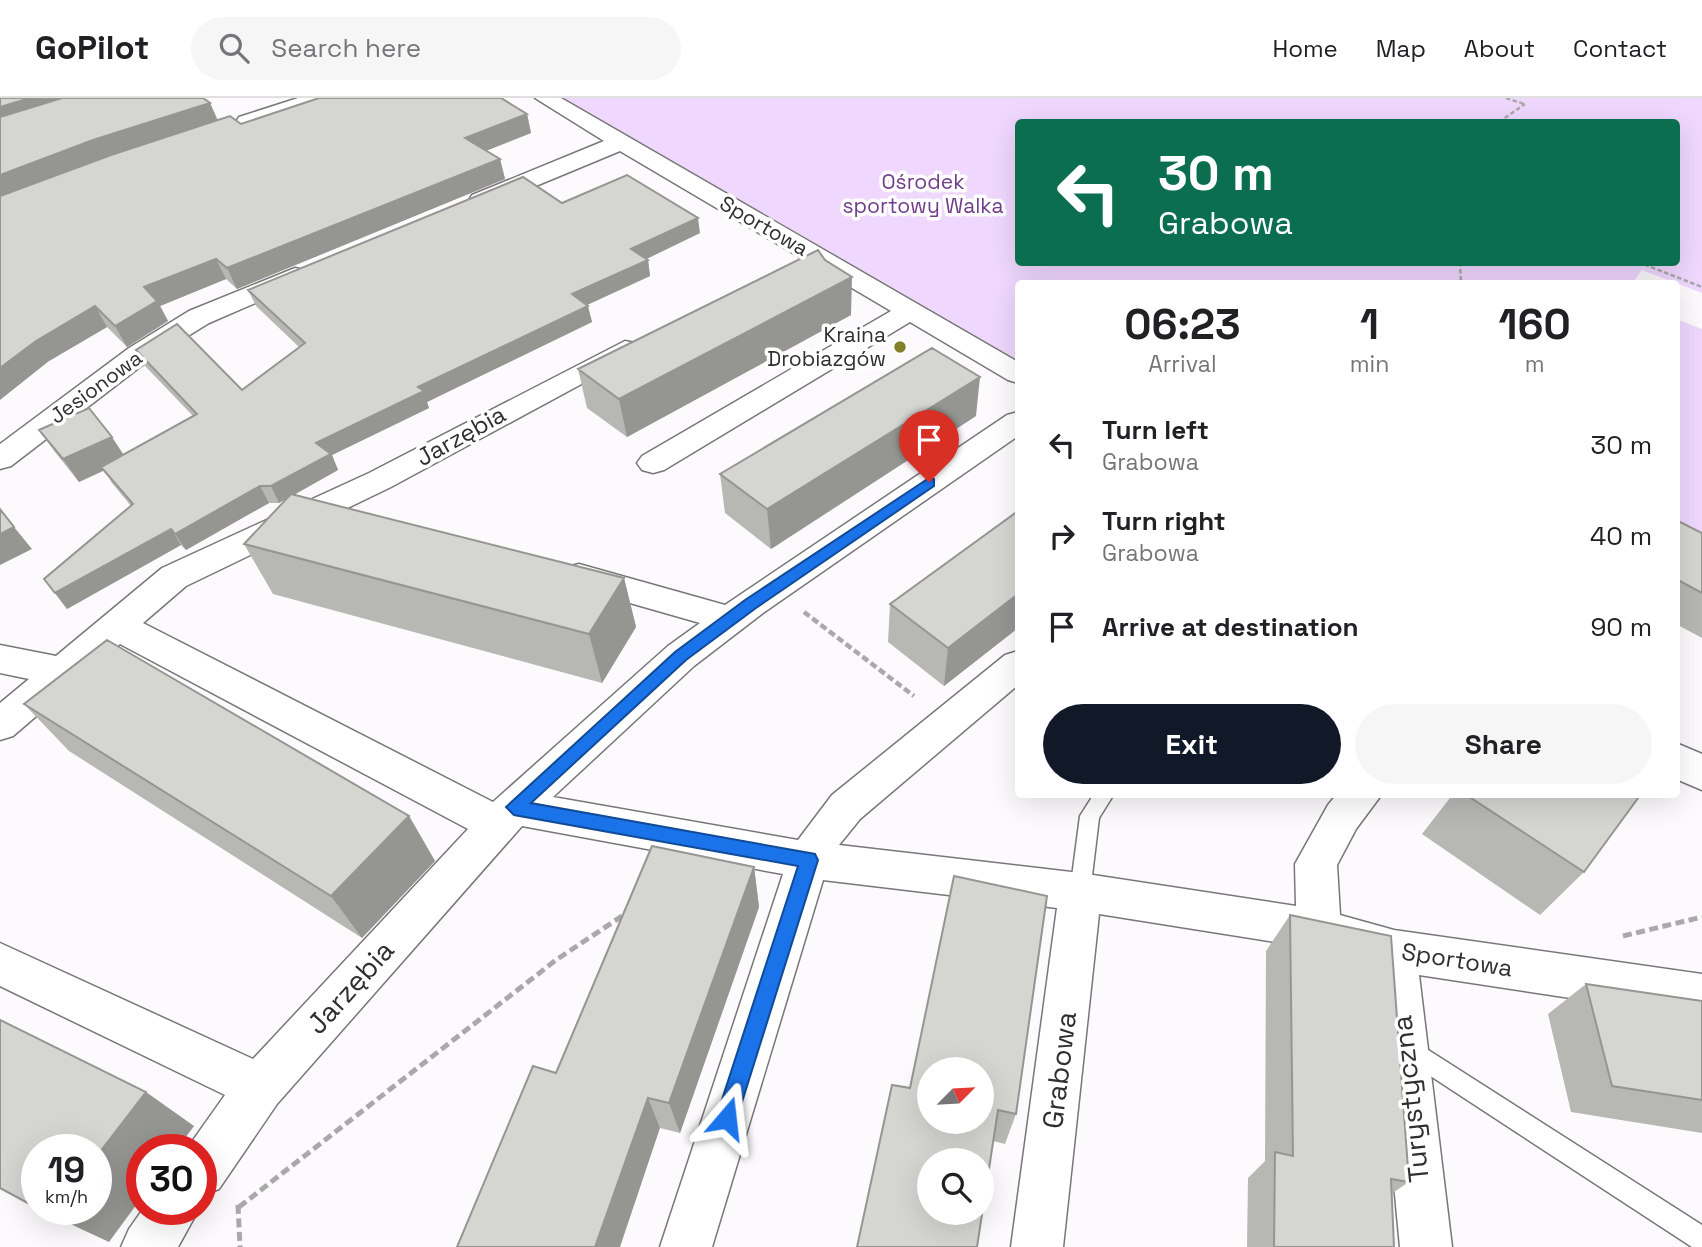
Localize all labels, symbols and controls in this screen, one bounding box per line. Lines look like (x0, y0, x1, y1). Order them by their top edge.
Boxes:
search box (191, 17, 681, 80)
text: GoPilot (35, 27, 149, 69)
icon: search (215, 29, 253, 67)
text: Search here (271, 31, 421, 65)
text: Home (1272, 33, 1338, 64)
text: Map (1376, 33, 1426, 64)
text: About (1464, 33, 1535, 64)
text: Contact (1573, 33, 1667, 64)
text: 30 m (1158, 142, 1274, 204)
icon: left (1043, 147, 1134, 238)
park label: Ośrodek sportowy Walka (843, 168, 1003, 219)
street label: Sportowa (715, 189, 813, 262)
text: Grabowa (1158, 203, 1293, 243)
text: 06:23 (1124, 298, 1240, 351)
text: 1 (1360, 298, 1379, 351)
text: 160 (1499, 298, 1571, 351)
place label: Kraina Drobiazgów (767, 321, 886, 372)
marker: Kraina Drobiazgów (892, 339, 908, 355)
street label: Jesionowa (44, 344, 147, 429)
text: Arrival (1148, 349, 1217, 379)
text: min (1350, 349, 1389, 379)
text: m (1525, 349, 1545, 379)
street label: Jarzębia (410, 398, 511, 473)
pin (899, 410, 959, 482)
text: Turn left (1102, 413, 1209, 447)
icon: arrive (910, 421, 948, 459)
icon: left (1043, 426, 1081, 464)
text: 30 m (1591, 428, 1652, 462)
text: Grabowa (1102, 447, 1199, 477)
text: Turn right (1102, 504, 1226, 538)
icon: right (1043, 517, 1081, 555)
text: 40 m (1590, 519, 1652, 553)
text: Grabowa (1102, 538, 1199, 568)
icon: arrive (1043, 608, 1081, 646)
text: Arrive at destination (1102, 610, 1359, 644)
text: 90 m (1590, 610, 1652, 644)
button: Exit (1043, 704, 1341, 784)
button: Share (1355, 704, 1652, 784)
street label: Jarzębia (298, 933, 402, 1041)
street label: Sportowa (1399, 935, 1515, 984)
street label: Grabowa (1034, 1009, 1084, 1131)
street label: Turystyczna (1383, 1014, 1437, 1184)
north arrow (917, 1057, 994, 1134)
map controls (917, 1057, 994, 1225)
position arrow (690, 1081, 764, 1155)
speed limit sign: 30 (126, 1134, 217, 1225)
text: 19 (48, 1148, 85, 1192)
button: search (917, 1148, 994, 1225)
text: km/h (45, 1185, 88, 1208)

